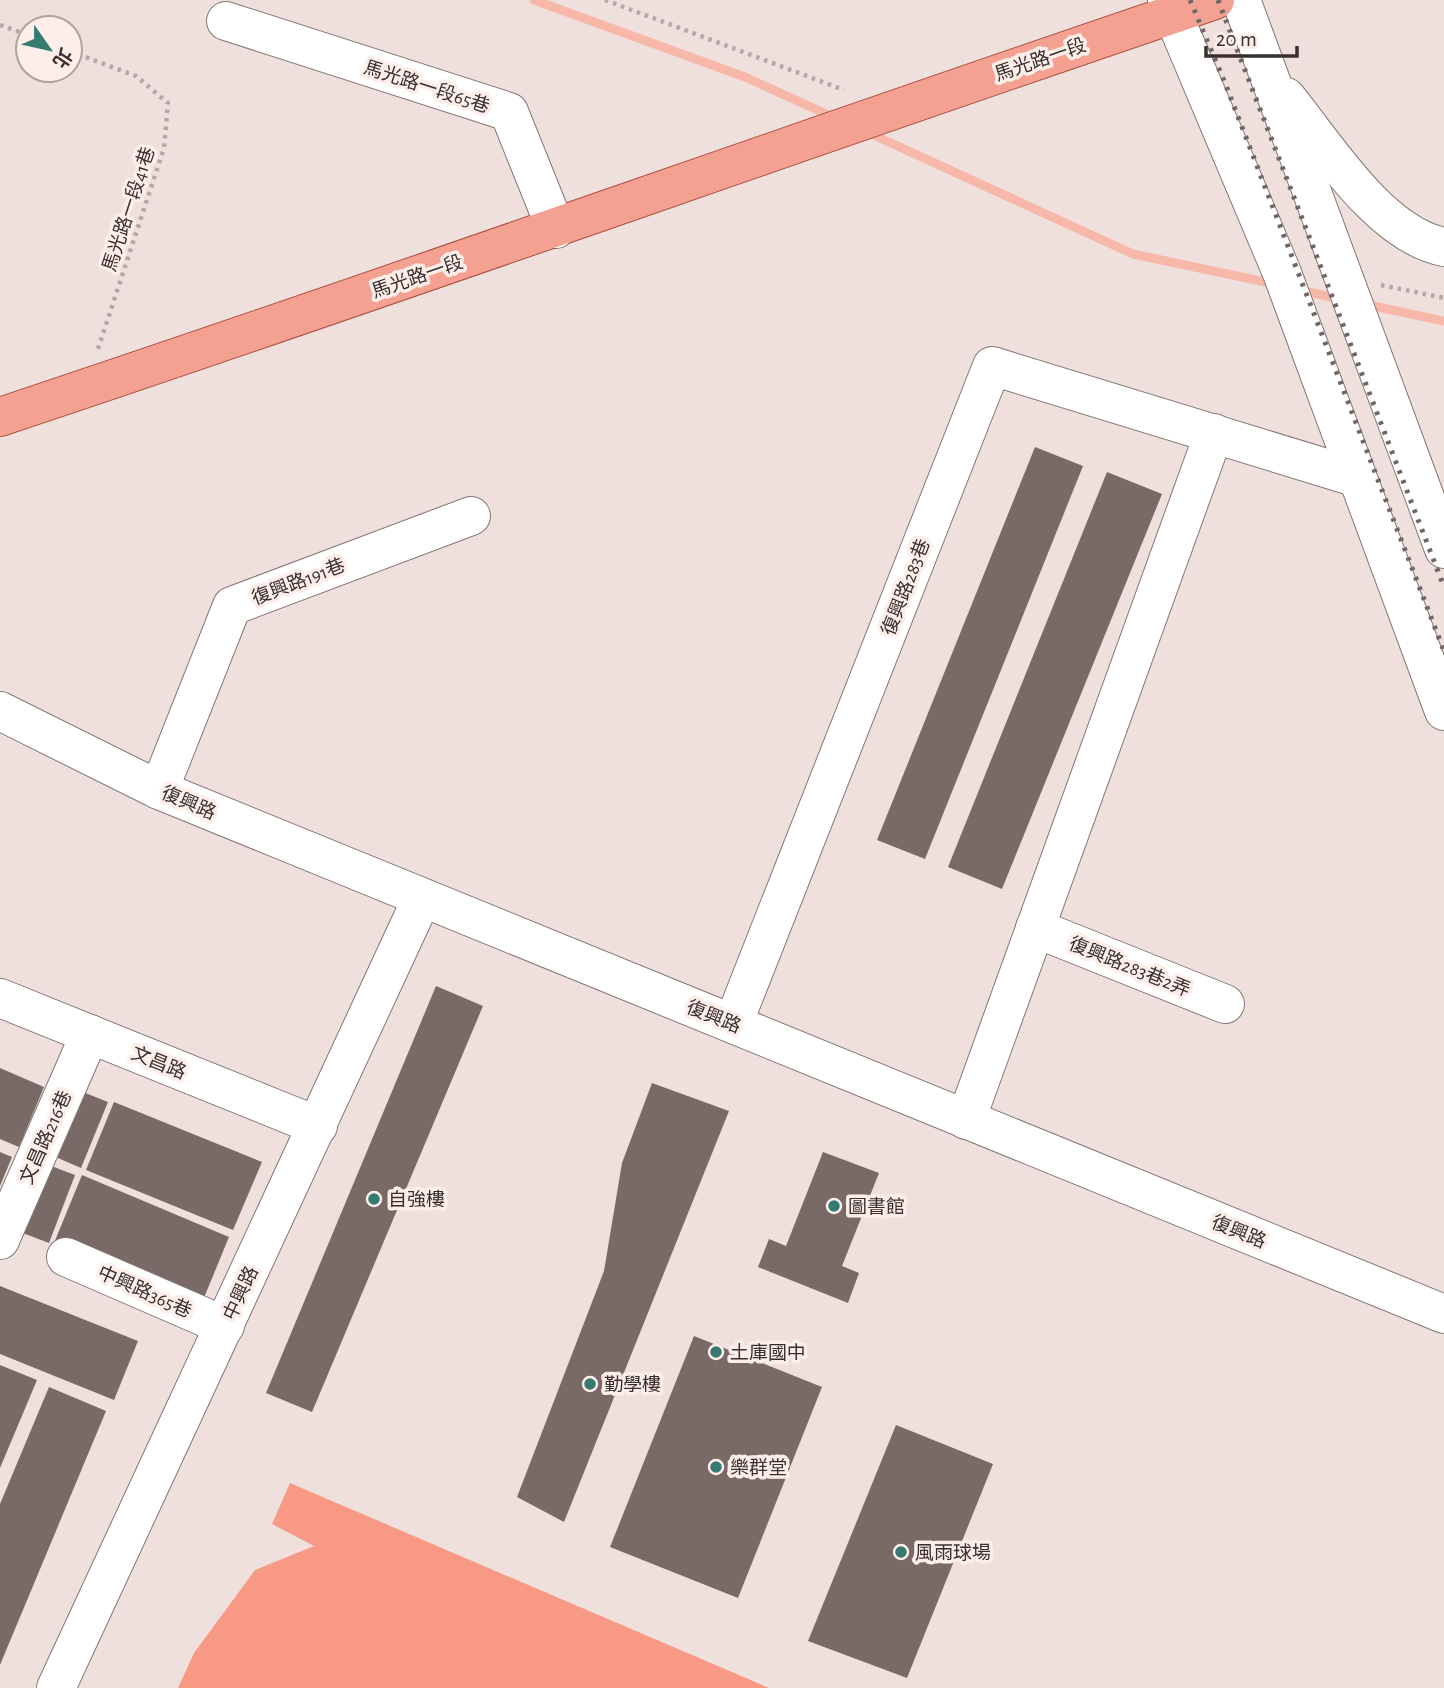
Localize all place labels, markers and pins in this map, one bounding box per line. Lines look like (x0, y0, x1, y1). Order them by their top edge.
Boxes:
place label: 自強樓 (388, 1189, 445, 1210)
marker: 自強樓 (366, 1191, 382, 1207)
place label: 圖書館 (848, 1197, 905, 1217)
marker: 圖書館 (826, 1198, 842, 1214)
place label: 土庫國中 (730, 1342, 806, 1363)
marker: 土庫國中 (708, 1344, 724, 1360)
place label: 勤學樓 (604, 1374, 661, 1395)
marker: 勤學樓 (582, 1376, 598, 1392)
place label: 樂群堂 (730, 1457, 787, 1478)
marker: 樂群堂 (708, 1459, 724, 1475)
place label: 風雨球場 (915, 1543, 991, 1563)
marker: 風雨球場 (893, 1544, 909, 1560)

